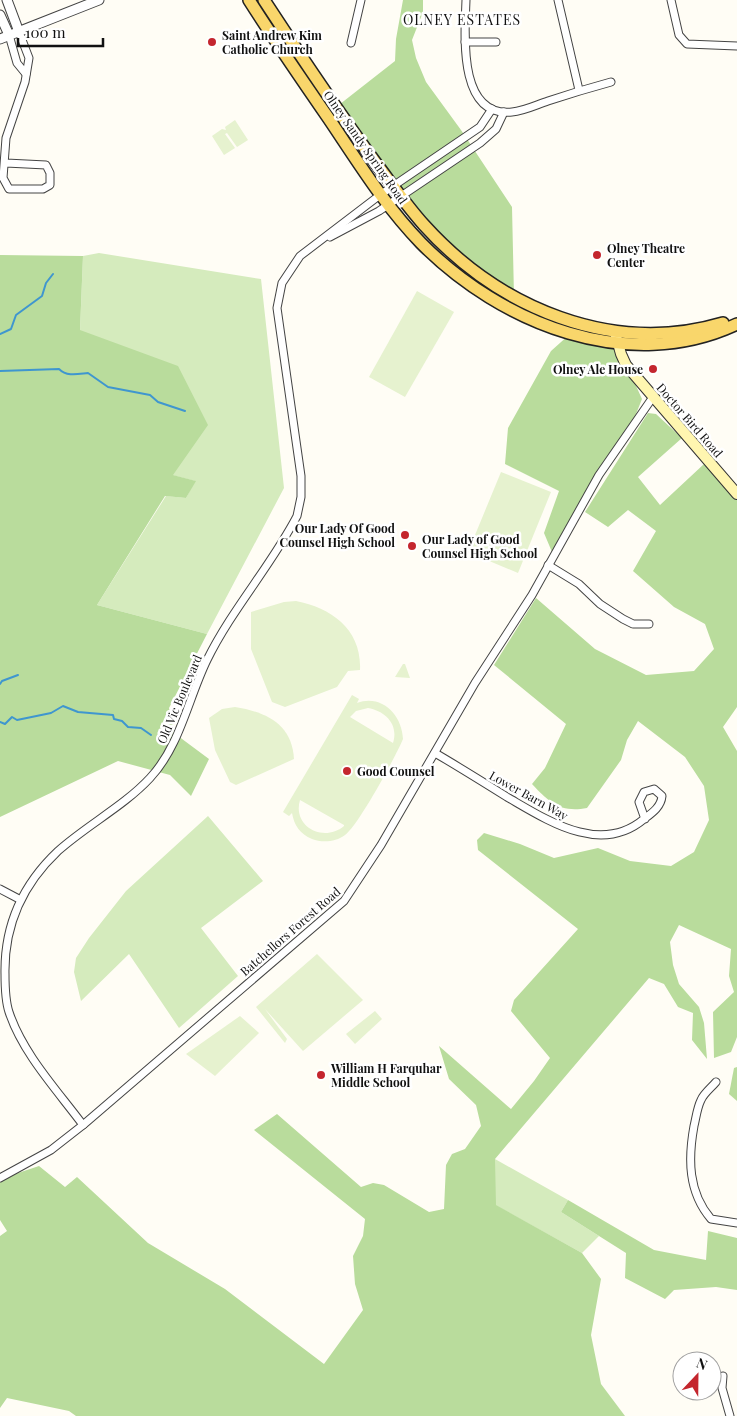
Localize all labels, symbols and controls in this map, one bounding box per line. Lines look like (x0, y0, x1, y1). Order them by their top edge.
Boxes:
district label: OLNEY ESTATES (403, 10, 521, 29)
scale bar (18, 15, 102, 47)
text: 100 m (25, 22, 66, 42)
place label: Saint Andrew Kim Catholic Church (222, 27, 322, 57)
marker: Saint Andrew Kim Catholic Church (206, 36, 218, 48)
street label: Olney Sandy Spring Road (321, 87, 411, 207)
place label: Olney Theatre Center (607, 240, 685, 270)
marker: Olney Theatre Center (591, 249, 603, 261)
place label: Olney Ale House (553, 361, 643, 377)
marker: Olney Ale House (647, 363, 659, 375)
street label: Doctor Bird Road (653, 380, 727, 460)
place label: Our Lady Of Good Counsel High School (279, 520, 395, 550)
marker: Our Lady Of Good Counsel High School (399, 529, 411, 541)
place label: Our Lady of Good Counsel High School (422, 531, 538, 561)
marker: Our Lady of Good Counsel High School (406, 540, 418, 552)
street label: Old Vic Boulevard (153, 652, 205, 746)
place label: Good Counsel (357, 763, 435, 779)
marker: Good Counsel (341, 765, 353, 777)
street label: Lower Barn Way (487, 767, 571, 823)
street label: Batchellors Forest Road (237, 883, 343, 979)
place label: William H Farquhar Middle School (330, 1060, 442, 1090)
marker: William H Farquhar Middle School (315, 1069, 327, 1081)
north arrow (672, 1351, 722, 1401)
text: N (694, 1353, 710, 1374)

